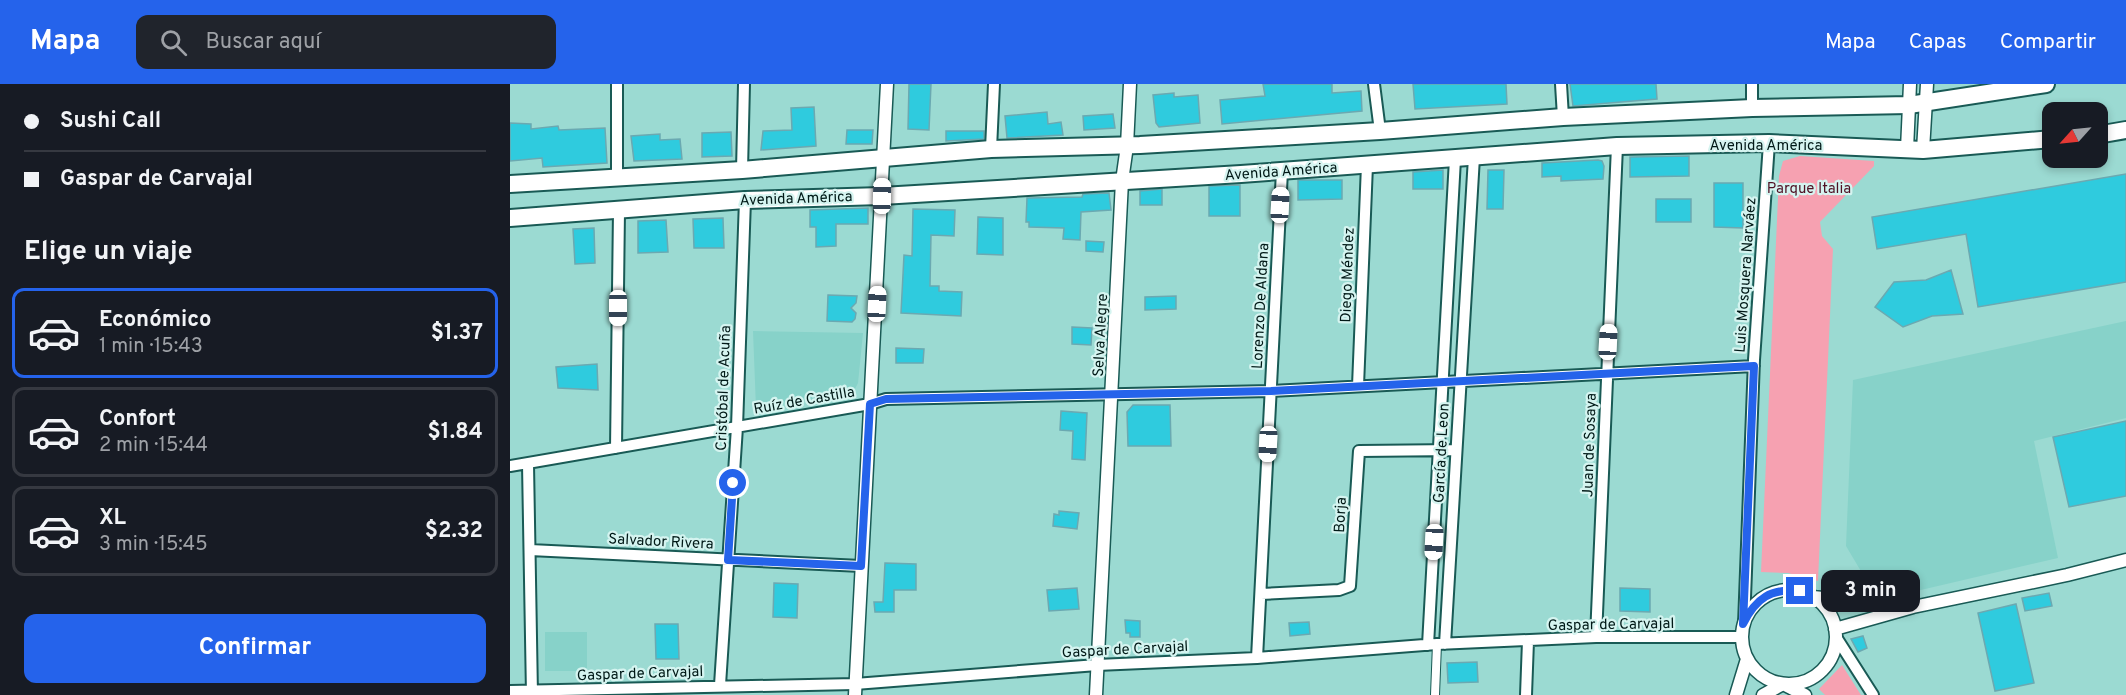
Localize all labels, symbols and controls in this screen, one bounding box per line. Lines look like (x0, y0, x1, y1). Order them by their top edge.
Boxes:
search box (136, 15, 556, 69)
text: Mapa (30, 24, 100, 60)
icon: search (157, 26, 190, 59)
text: Buscar aquí (205, 29, 321, 56)
text: Mapa (1825, 29, 1876, 56)
text: Capas (1909, 29, 1967, 56)
text: Compartir (2000, 29, 2096, 56)
north arrow (2042, 102, 2108, 168)
map controls (2042, 102, 2108, 168)
text: Sushi Call (60, 108, 161, 135)
street label: Avenida América (1710, 137, 1822, 156)
street label: Avenida América (1224, 159, 1338, 186)
text: Gaspar de Carvajal (60, 166, 253, 193)
car (873, 178, 891, 214)
park label: Parque Italia (1767, 180, 1851, 199)
car (1270, 187, 1290, 223)
street label: Avenida América (739, 188, 853, 211)
street label: Luis Mosquera Narváez (1732, 197, 1761, 353)
street label: Diego Méndez (1337, 227, 1360, 323)
text: Elige un viaje (24, 235, 193, 269)
street label: Lorenzo De Aldana (1249, 243, 1274, 370)
car (867, 286, 887, 322)
car (609, 290, 627, 326)
street label: Selva Alegre (1090, 293, 1113, 377)
icon: car (27, 306, 81, 360)
text: Económico (99, 307, 212, 334)
text: $1.37 (431, 320, 483, 347)
car (1598, 324, 1618, 360)
street label: Cristóbal de Acuña (713, 325, 736, 451)
text: 1 min · 15:43 (99, 334, 203, 360)
street label: Ruíz de Castilla (752, 383, 856, 420)
street label: Juan de Sosaya (1579, 393, 1602, 497)
street label: García de Leon (1430, 403, 1455, 504)
icon: car (27, 405, 81, 459)
text: Confort (99, 406, 176, 433)
text: $1.84 (427, 419, 483, 446)
car (1258, 426, 1278, 462)
text: 2 min · 15:44 (99, 433, 208, 459)
route start (719, 469, 746, 496)
street label: Borja (1331, 497, 1352, 533)
icon: car (27, 504, 81, 558)
text: XL (99, 505, 126, 532)
text: $2.32 (425, 518, 483, 545)
car (1424, 524, 1444, 560)
street label: Salvador Rivera (608, 530, 714, 555)
text: 3 min · 15:45 (99, 532, 208, 558)
callout: 3 min (1821, 570, 1920, 612)
route end (1786, 577, 1813, 604)
text: 3 min (1844, 578, 1897, 604)
button: Confirmar (24, 614, 486, 683)
street label: Gaspar de Carvajal (1548, 615, 1674, 636)
street label: Gaspar de Carvajal (1061, 638, 1189, 663)
street label: Gaspar de Carvajal (577, 663, 704, 686)

